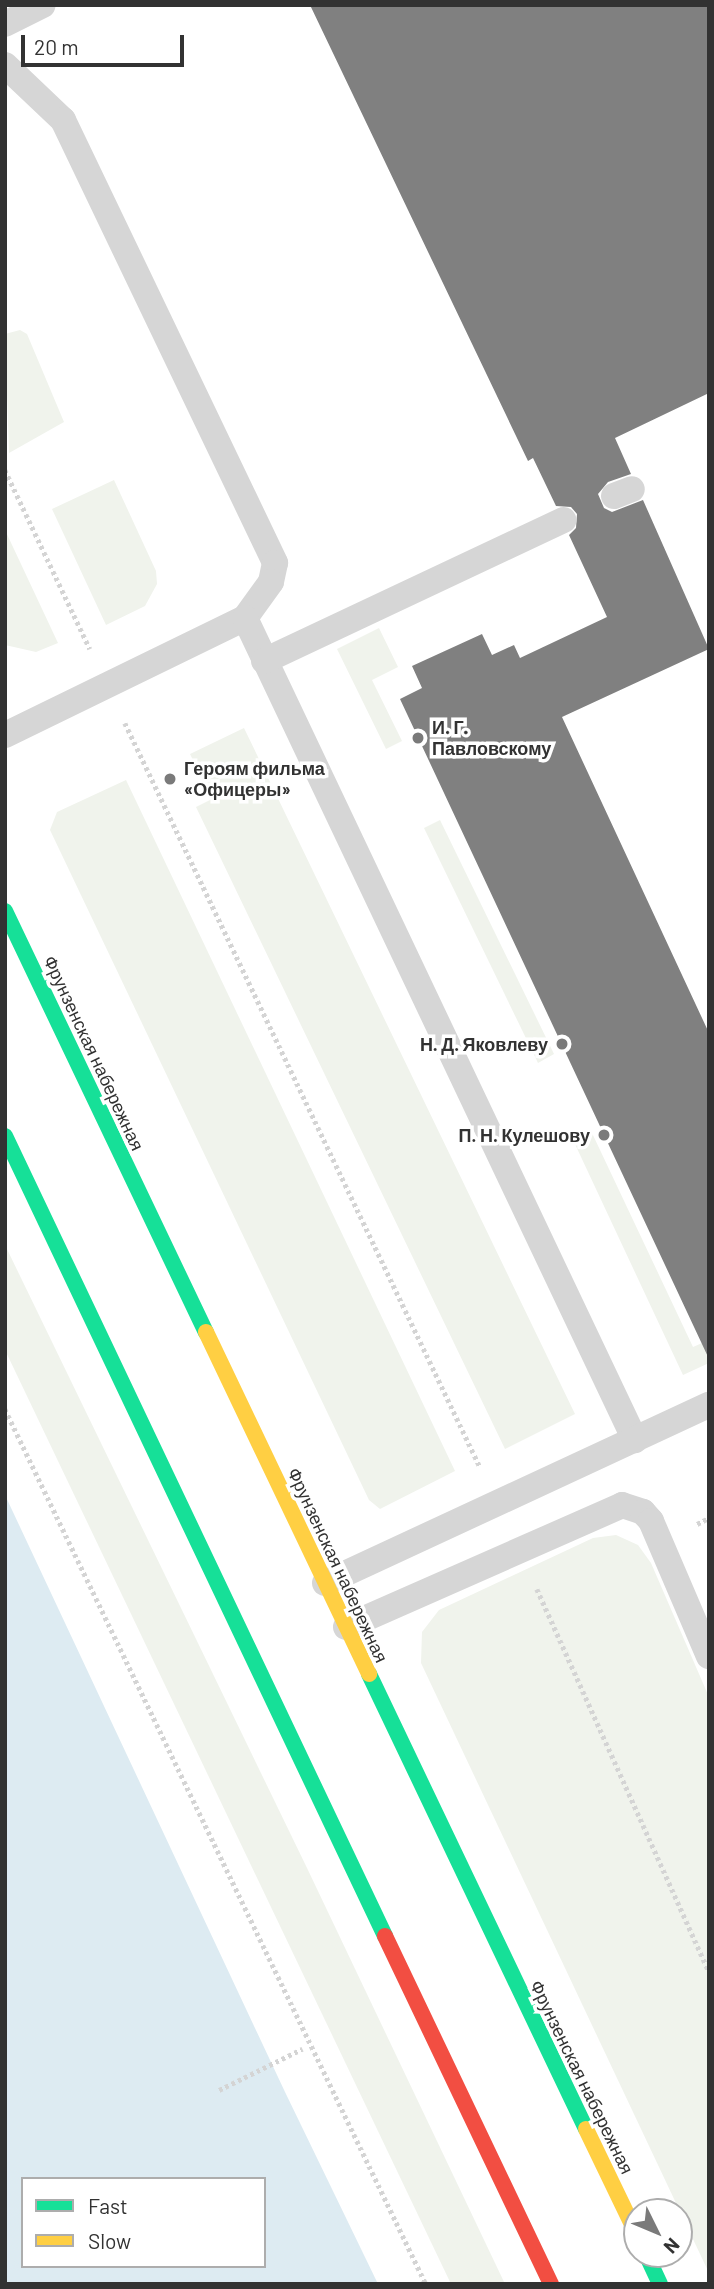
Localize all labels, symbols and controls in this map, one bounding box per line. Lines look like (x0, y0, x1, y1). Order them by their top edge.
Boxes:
scale bar (24, 21, 187, 65)
text: 20 m (34, 34, 79, 59)
place label: И. Г. Павловскому (432, 717, 551, 760)
marker: И. Г. Павловскому (410, 730, 426, 746)
place label: Героям фильма «Офицеры» (184, 758, 325, 800)
marker: Героям фильма «Офицеры» (162, 771, 178, 787)
street label: Фрунзенская набережная (39, 952, 149, 1154)
place label: Н. Д. Яковлеву (420, 1033, 548, 1055)
marker: Н. Д. Яковлеву (554, 1036, 570, 1052)
place label: П. Н. Кулешову (459, 1124, 590, 1146)
marker: П. Н. Кулешову (596, 1127, 612, 1143)
street label: Фрунзенская набережная (283, 1464, 393, 1666)
street label: Фрунзенская набережная (526, 1977, 638, 2177)
legend (21, 2177, 266, 2268)
text: Fast (88, 2193, 128, 2218)
north arrow (623, 2198, 693, 2268)
text: Slow (88, 2228, 131, 2253)
text: N (660, 2234, 685, 2259)

